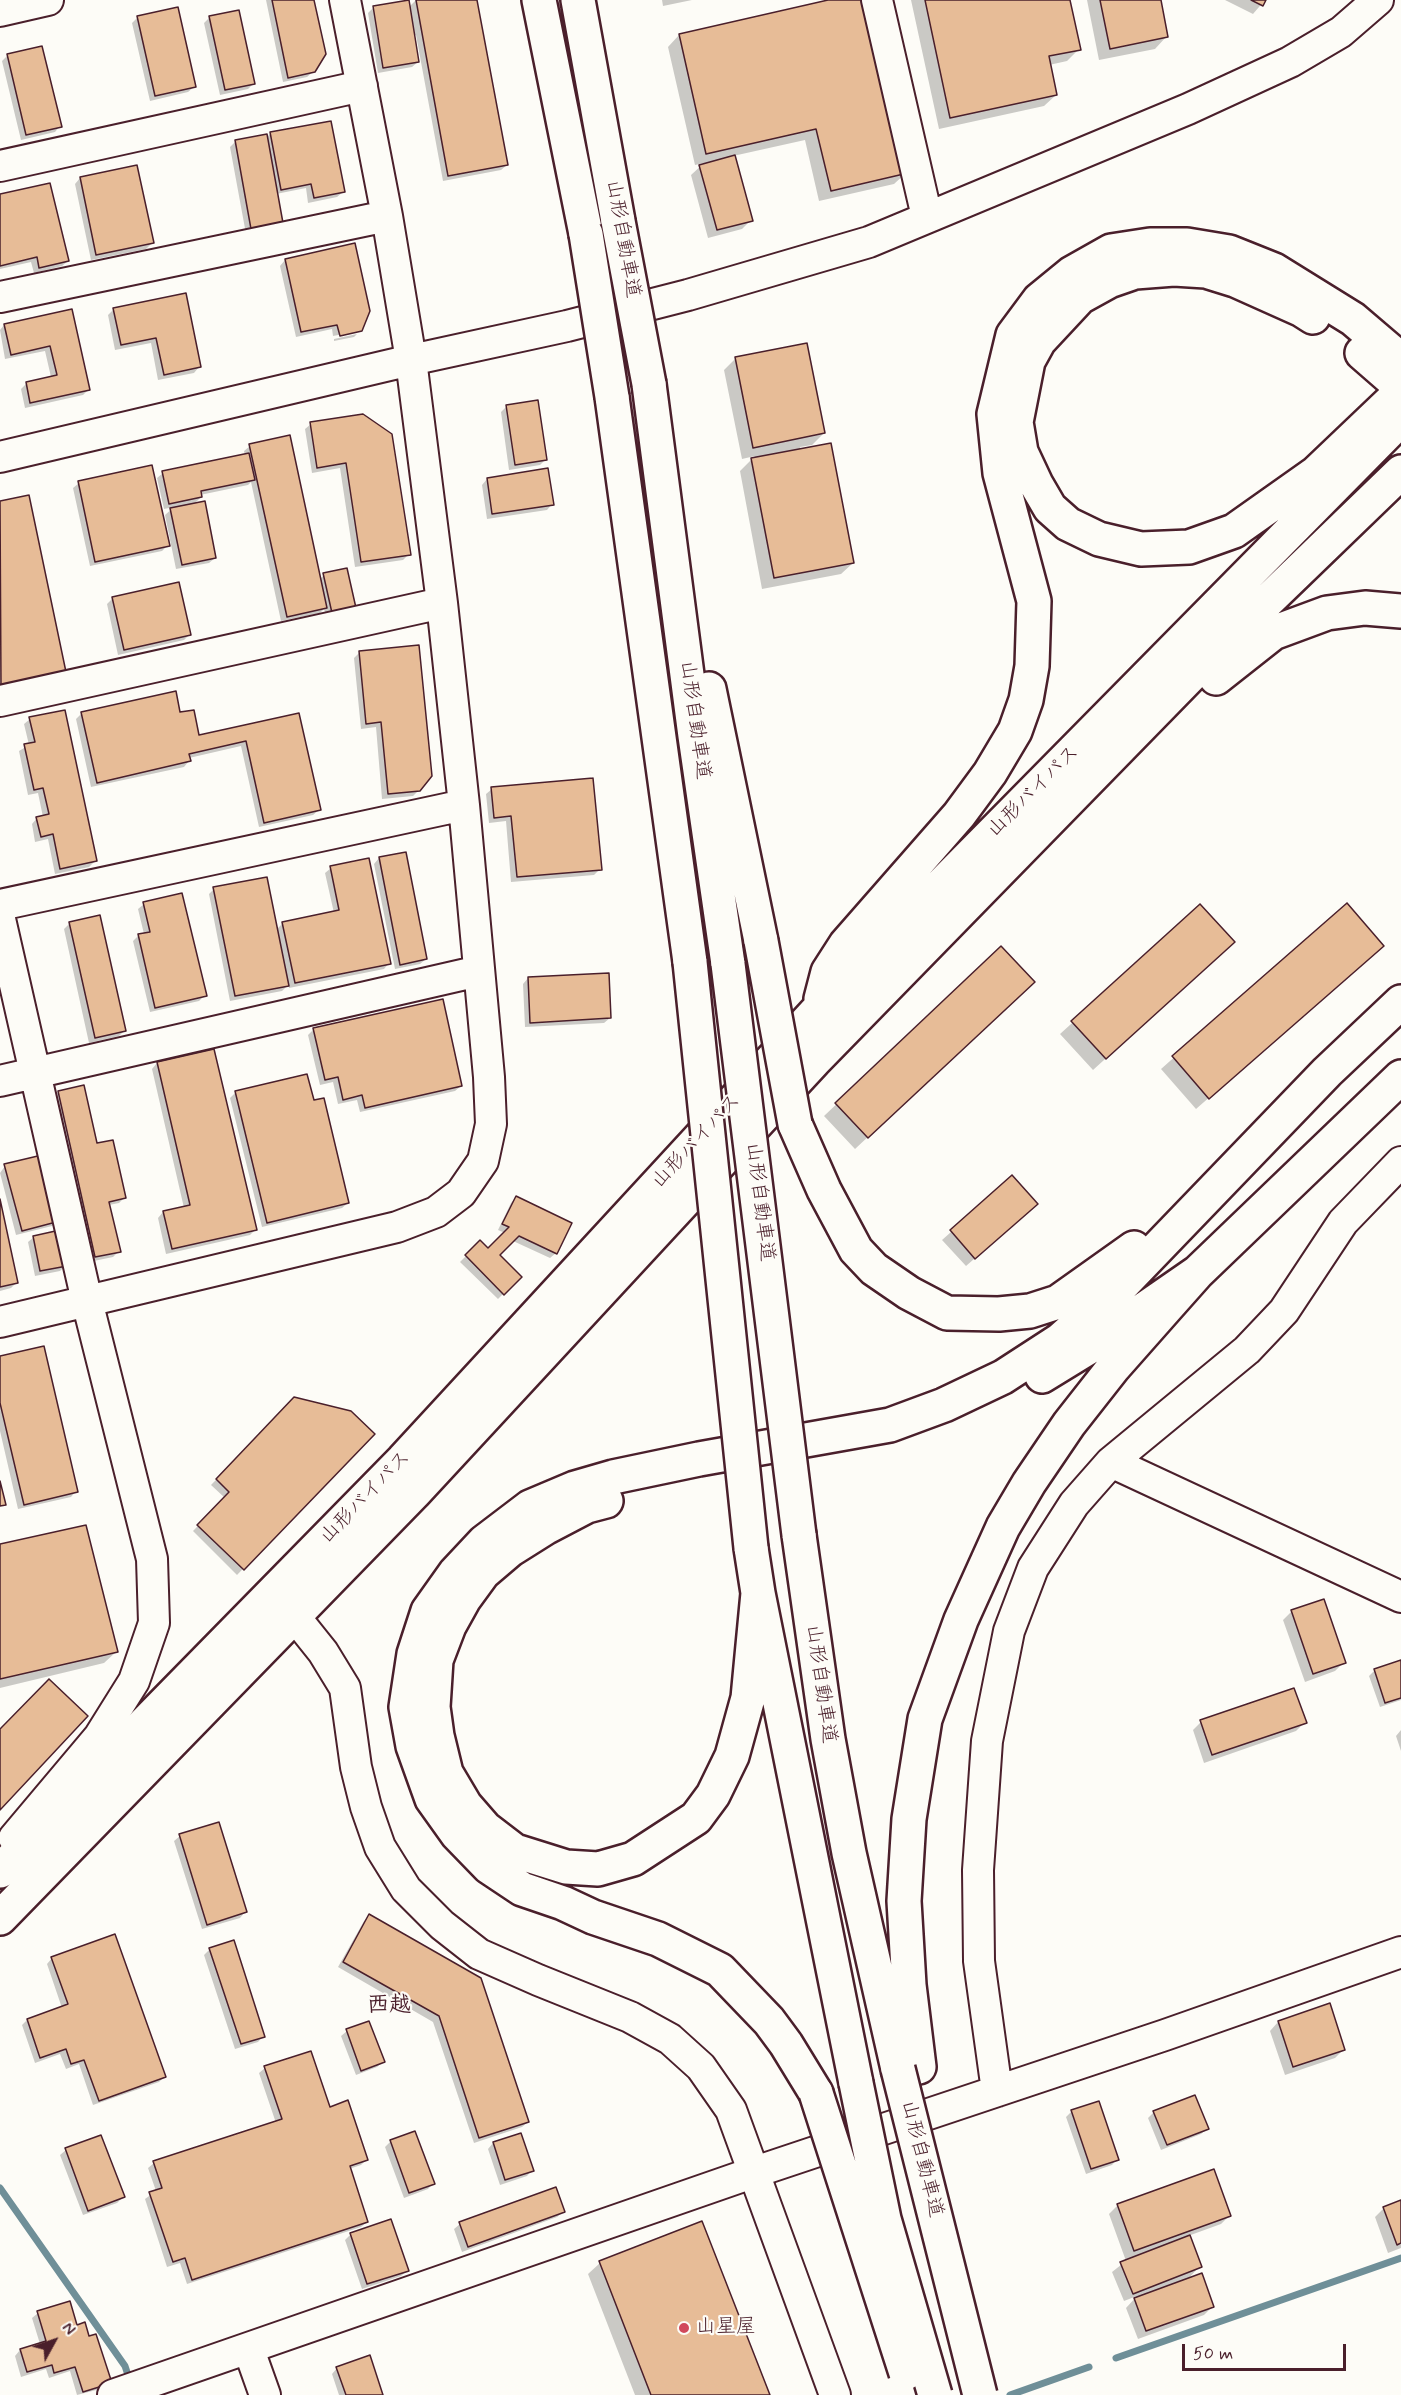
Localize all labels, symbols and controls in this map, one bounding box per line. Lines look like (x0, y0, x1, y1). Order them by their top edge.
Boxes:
street label: 山形自動車道 (600, 178, 644, 300)
street label: 山形自動車道 (674, 659, 714, 781)
street label: 山形バイパス (983, 741, 1085, 843)
street label: 山形バイパス (647, 1090, 747, 1194)
street label: 山形自動車道 (740, 1141, 778, 1263)
street label: 山形バイパス (316, 1447, 416, 1549)
street label: 山形自動車道 (800, 1623, 840, 1745)
district label: 西越 (367, 1993, 411, 2019)
street label: 山形自動車道 (895, 2098, 947, 2220)
north arrow (24, 2311, 84, 2371)
place label: 山星屋 (696, 2316, 756, 2340)
text: N (57, 2318, 80, 2340)
marker: 山星屋 (677, 2321, 691, 2335)
scale bar (1185, 2332, 1348, 2370)
text: 50 m (1193, 2342, 1233, 2366)

